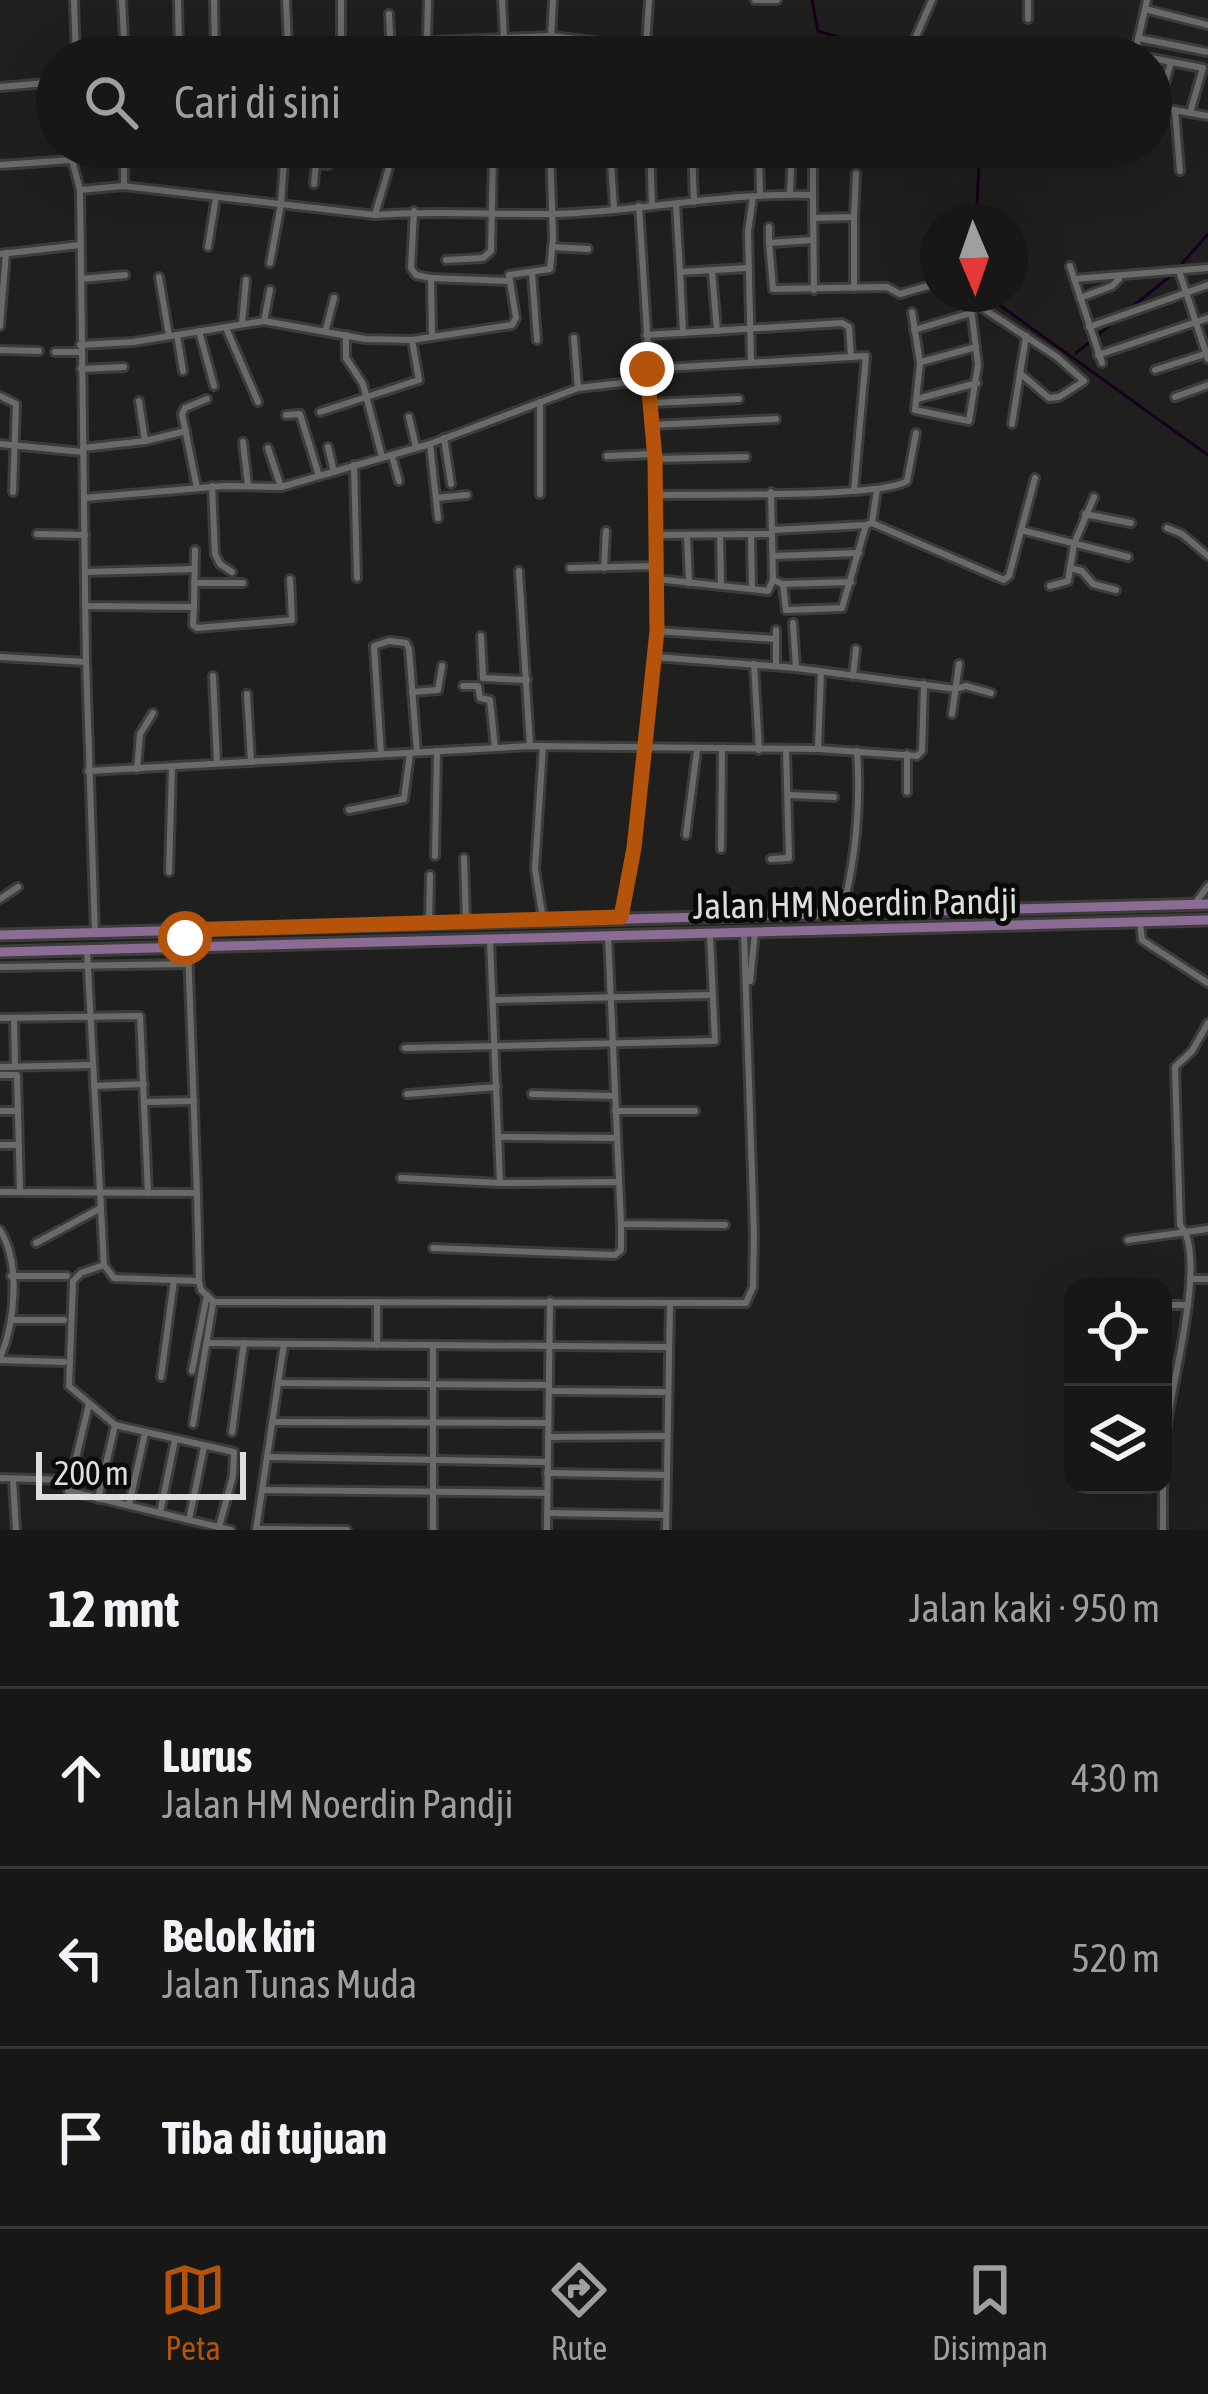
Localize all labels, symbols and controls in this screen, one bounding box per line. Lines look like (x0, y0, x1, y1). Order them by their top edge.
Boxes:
search box (36, 36, 1172, 168)
icon: search (78, 69, 144, 135)
text: Cari di sini (174, 76, 341, 128)
north arrow (920, 204, 1028, 312)
route end (620, 342, 674, 396)
street label: Jalan HM Noerdin Pandji (692, 879, 1018, 927)
route start (158, 911, 212, 965)
map controls (1064, 1278, 1172, 1494)
button: locate (1064, 1278, 1172, 1386)
button: layers (1064, 1386, 1172, 1494)
scale bar (36, 1446, 246, 1499)
text: 200 m (54, 1454, 129, 1492)
text: 12 mnt (48, 1579, 179, 1638)
text: Jalan kaki · 950 m (909, 1586, 1160, 1630)
text: Lurus (162, 1730, 252, 1782)
icon: ahead (48, 1745, 114, 1811)
text: 430 m (1072, 1756, 1160, 1800)
text: Jalan HM Noerdin Pandji (162, 1782, 514, 1826)
text: Belok kiri (162, 1910, 316, 1962)
icon: left (48, 1925, 114, 1991)
text: 520 m (1072, 1936, 1160, 1980)
text: Jalan Tunas Muda (162, 1962, 417, 2006)
icon: arrive (48, 2105, 114, 2171)
text: Tiba di tujuan (162, 2112, 387, 2164)
tab: Peta (160, 2257, 226, 2367)
tab: Rute (546, 2257, 612, 2367)
tab: Disimpan (932, 2257, 1048, 2367)

